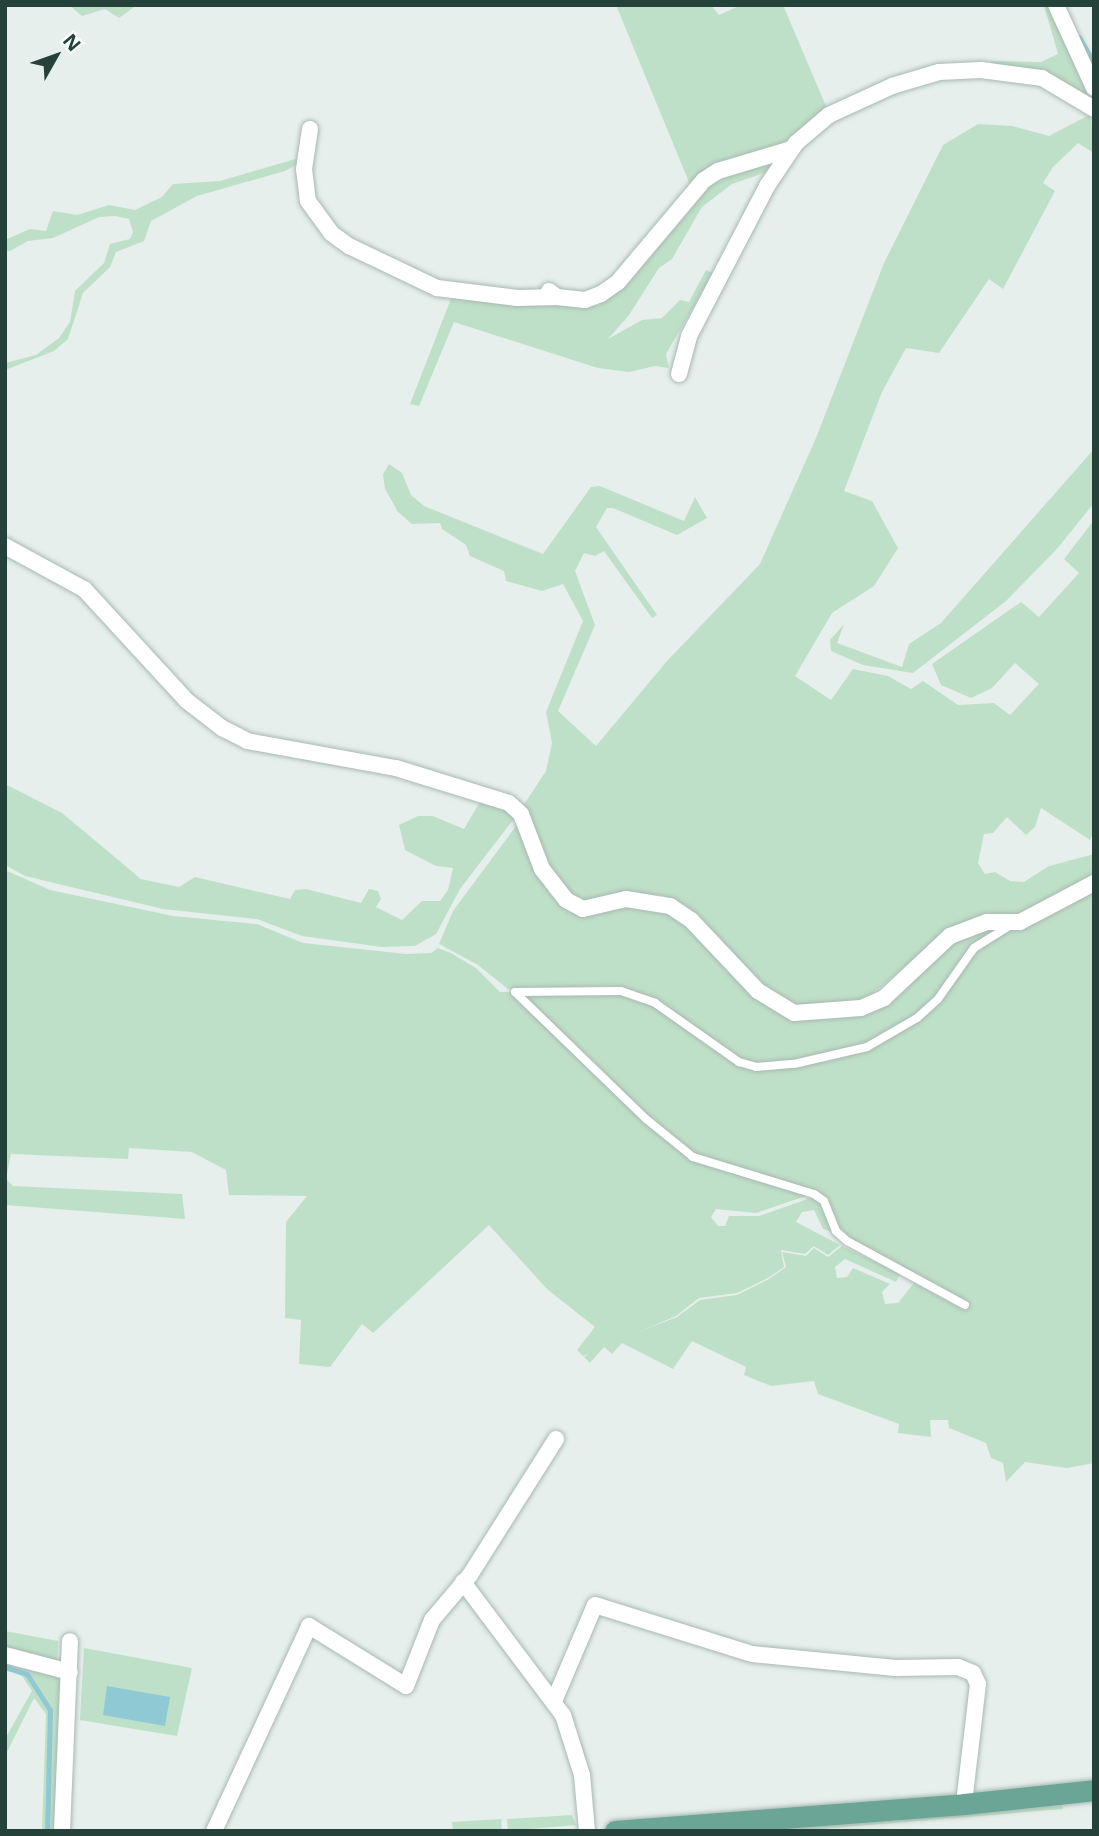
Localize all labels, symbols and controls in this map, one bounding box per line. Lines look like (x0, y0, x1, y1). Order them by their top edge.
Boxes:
north arrow (21, 21, 91, 91)
text: N (57, 28, 87, 57)

